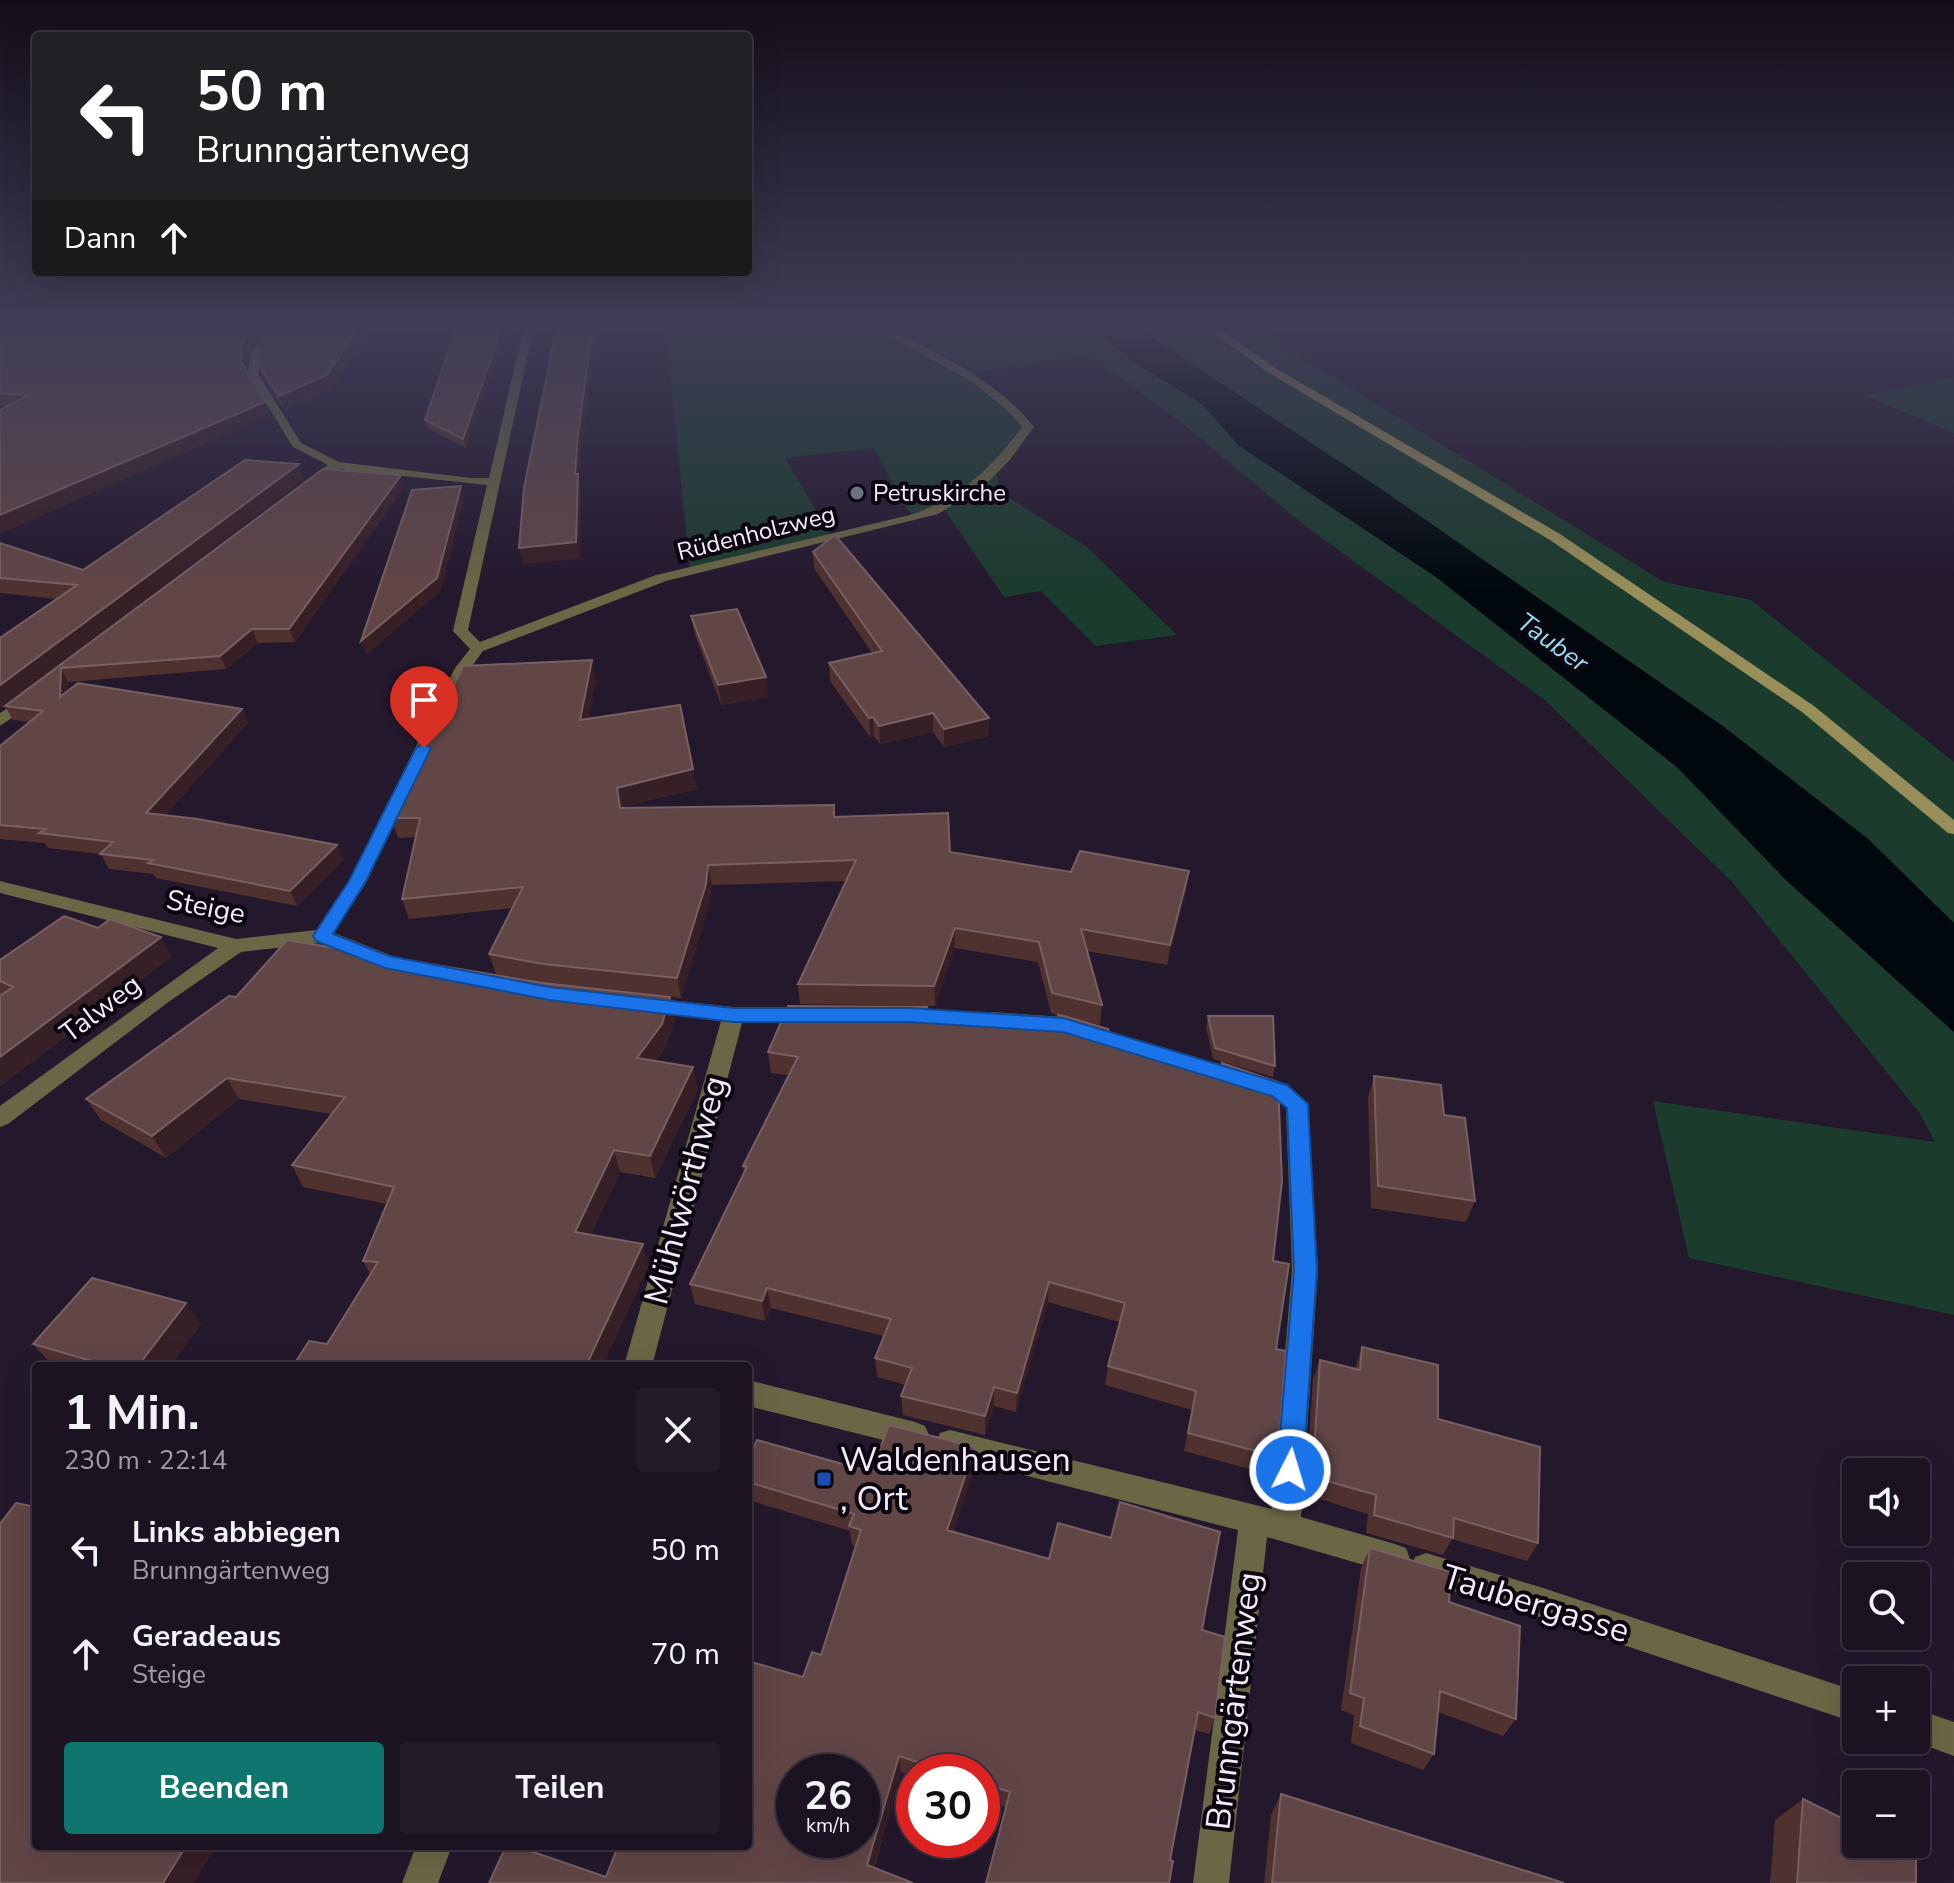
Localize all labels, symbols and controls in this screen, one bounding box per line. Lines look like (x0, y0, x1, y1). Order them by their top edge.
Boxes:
text: 50 m (196, 53, 327, 130)
icon: left (64, 64, 168, 168)
text: Brunngärtenweg (196, 126, 470, 175)
icon: ahead (152, 216, 196, 260)
text: Dann (64, 218, 136, 259)
place label: Petruskirche (873, 477, 1006, 509)
marker: Petruskirche (848, 484, 866, 502)
street label: Rüdenholzweg (674, 498, 838, 568)
water label: Tauber (1510, 605, 1596, 681)
pin (390, 666, 458, 748)
icon: arrive (402, 678, 446, 722)
street label: Steige (163, 881, 248, 933)
street label: Talweg (52, 966, 149, 1052)
street label: Mühlwörthweg (633, 1071, 739, 1310)
text: 1 Min. (64, 1380, 200, 1446)
button: close (636, 1388, 720, 1472)
position arrow (1248, 1428, 1332, 1512)
place label: Waldenhausen , Ort (840, 1437, 1071, 1522)
text: 230 m · 22:14 (64, 1443, 227, 1478)
map controls (1842, 1458, 1930, 1858)
button: sound (1842, 1458, 1930, 1546)
marker: Waldenhausen , Ort (815, 1470, 833, 1488)
text: Links abbiegen (132, 1512, 341, 1553)
icon: left (64, 1528, 108, 1572)
text: 50 m (651, 1530, 720, 1571)
text: Brunngärtenweg (132, 1553, 330, 1588)
street label: Taubergasse (1436, 1554, 1635, 1654)
button: search (1842, 1562, 1930, 1650)
street label: Brunngärtenweg (1195, 1570, 1273, 1833)
text: Geradeaus (132, 1616, 281, 1657)
icon: ahead (64, 1632, 108, 1676)
text: 70 m (651, 1634, 720, 1675)
text: Steige (132, 1657, 206, 1692)
button: + (1842, 1666, 1930, 1754)
button: Beenden (64, 1742, 384, 1834)
button: Teilen (400, 1742, 720, 1834)
speed limit sign: 30 (896, 1754, 1000, 1858)
text: 26 (804, 1769, 852, 1823)
button: − (1842, 1770, 1930, 1858)
text: km/h (806, 1812, 850, 1839)

